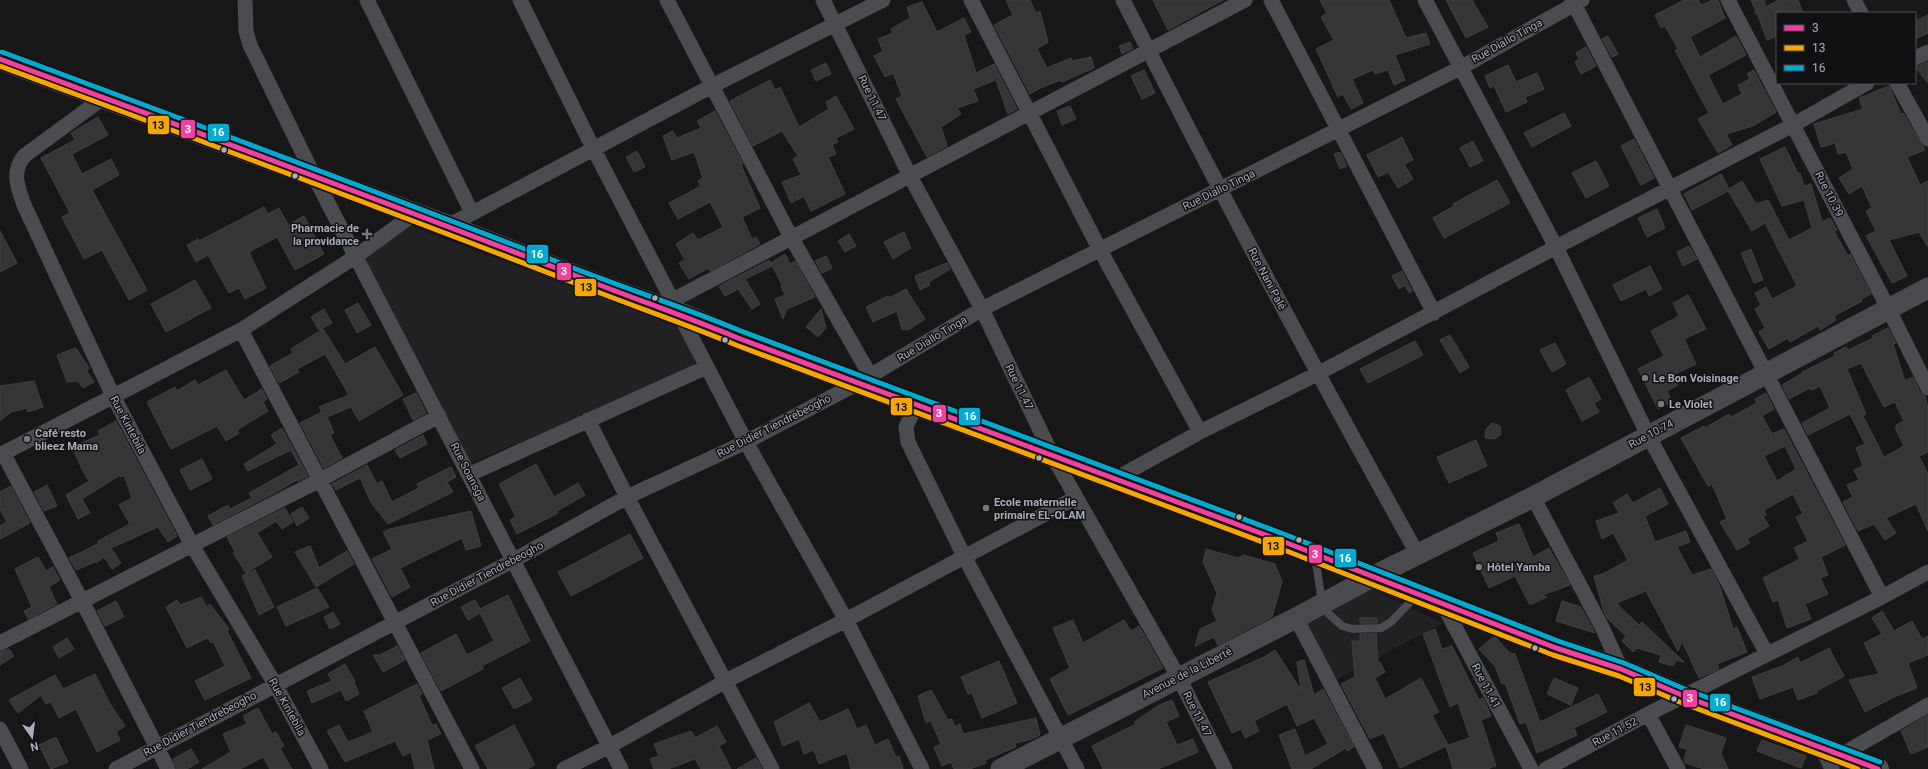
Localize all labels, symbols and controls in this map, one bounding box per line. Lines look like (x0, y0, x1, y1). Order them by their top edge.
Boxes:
legend (1776, 12, 1916, 84)
street label: Rue Diallo Tinga (1469, 16, 1545, 66)
text: 3 (1812, 21, 1819, 35)
text: 13 (1812, 41, 1826, 55)
text: 16 (1812, 61, 1826, 75)
street label: Rue 11.47 (855, 73, 889, 123)
line badge: 13 (147, 115, 170, 135)
text: 13 (152, 119, 164, 132)
line badge: 3 (180, 119, 196, 139)
text: 3 (185, 123, 191, 136)
line badge: 16 (207, 123, 230, 142)
text: 16 (212, 126, 224, 139)
unlabelled marker (219, 145, 229, 155)
street label: Rue Diallo Tinga (1181, 167, 1257, 213)
street label: Rue 10.39 (1812, 169, 1846, 219)
unlabelled marker (290, 171, 300, 181)
place label: Pharmacie de la providance (291, 222, 359, 248)
marker: Pharmacie de la providance (362, 229, 372, 239)
line badge: 16 (526, 244, 549, 264)
street label: Rue Nani Palé (1245, 246, 1289, 312)
text: 16 (531, 248, 543, 261)
line badge: 3 (556, 262, 572, 281)
text: 3 (561, 265, 567, 278)
line badge: 13 (574, 278, 597, 297)
text: 13 (580, 281, 592, 294)
unlabelled marker (650, 293, 660, 303)
street label: Rue Diallo Tinga (895, 313, 969, 365)
unlabelled marker (720, 335, 730, 345)
street label: Rue 11.47 (1002, 362, 1036, 412)
place label: Le Bon Voisinage (1653, 372, 1739, 385)
marker: Le Bon Voisinage (1640, 373, 1650, 383)
street label: Rue Didier Tiendrebeogho (715, 392, 833, 460)
street label: Rue Kintebila (107, 394, 149, 456)
line badge: 13 (890, 397, 913, 416)
place label: Le Violet (1669, 398, 1713, 411)
marker: Le Violet (1656, 399, 1666, 409)
text: 13 (895, 401, 907, 414)
line badge: 3 (932, 404, 947, 423)
text: 3 (936, 407, 942, 420)
line badge: 16 (958, 407, 981, 426)
text: 16 (964, 410, 976, 423)
street label: Rue 10.74 (1626, 417, 1676, 451)
place label: Café resto blieez Mama (35, 427, 98, 453)
marker: Café resto blieez Mama (22, 434, 32, 444)
street label: Rue Soansga (448, 440, 488, 504)
unlabelled marker (1034, 453, 1044, 463)
place label: Ecole maternelle primaire EL-OLAM (994, 496, 1085, 522)
marker: Ecole maternelle primaire EL-OLAM (981, 503, 991, 513)
unlabelled marker (1234, 512, 1244, 522)
unlabelled marker (1294, 535, 1304, 545)
line badge: 13 (1262, 536, 1285, 556)
street label: Rue Didier Tiendrebeogho (428, 539, 546, 609)
text: 13 (1267, 540, 1279, 553)
line badge: 3 (1308, 544, 1323, 564)
text: 3 (1312, 548, 1318, 561)
line badge: 16 (1334, 548, 1357, 568)
text: 16 (1339, 552, 1351, 565)
place label: Hôtel Yamba (1487, 561, 1550, 574)
marker: Hôtel Yamba (1474, 562, 1484, 572)
unlabelled marker (1530, 643, 1540, 653)
street label: Avenue de la Liberté (1140, 645, 1234, 701)
street label: Rue 11.41 (1469, 661, 1503, 711)
street label: Rue Kintebila (266, 676, 308, 738)
line badge: 13 (1633, 677, 1656, 697)
text: 13 (1639, 681, 1651, 694)
street label: Rue Didier Tiendrebeogho (141, 689, 259, 759)
street label: Rue 11.47 (1180, 689, 1214, 739)
line badge: 3 (1682, 689, 1698, 708)
text: 3 (1687, 692, 1693, 705)
line badge: 16 (1709, 693, 1731, 712)
unlabelled marker (1669, 694, 1679, 704)
text: 16 (1714, 696, 1726, 709)
street label: Rue 11.52 (1590, 715, 1640, 749)
north arrow (12, 717, 52, 757)
text: N (29, 739, 40, 754)

